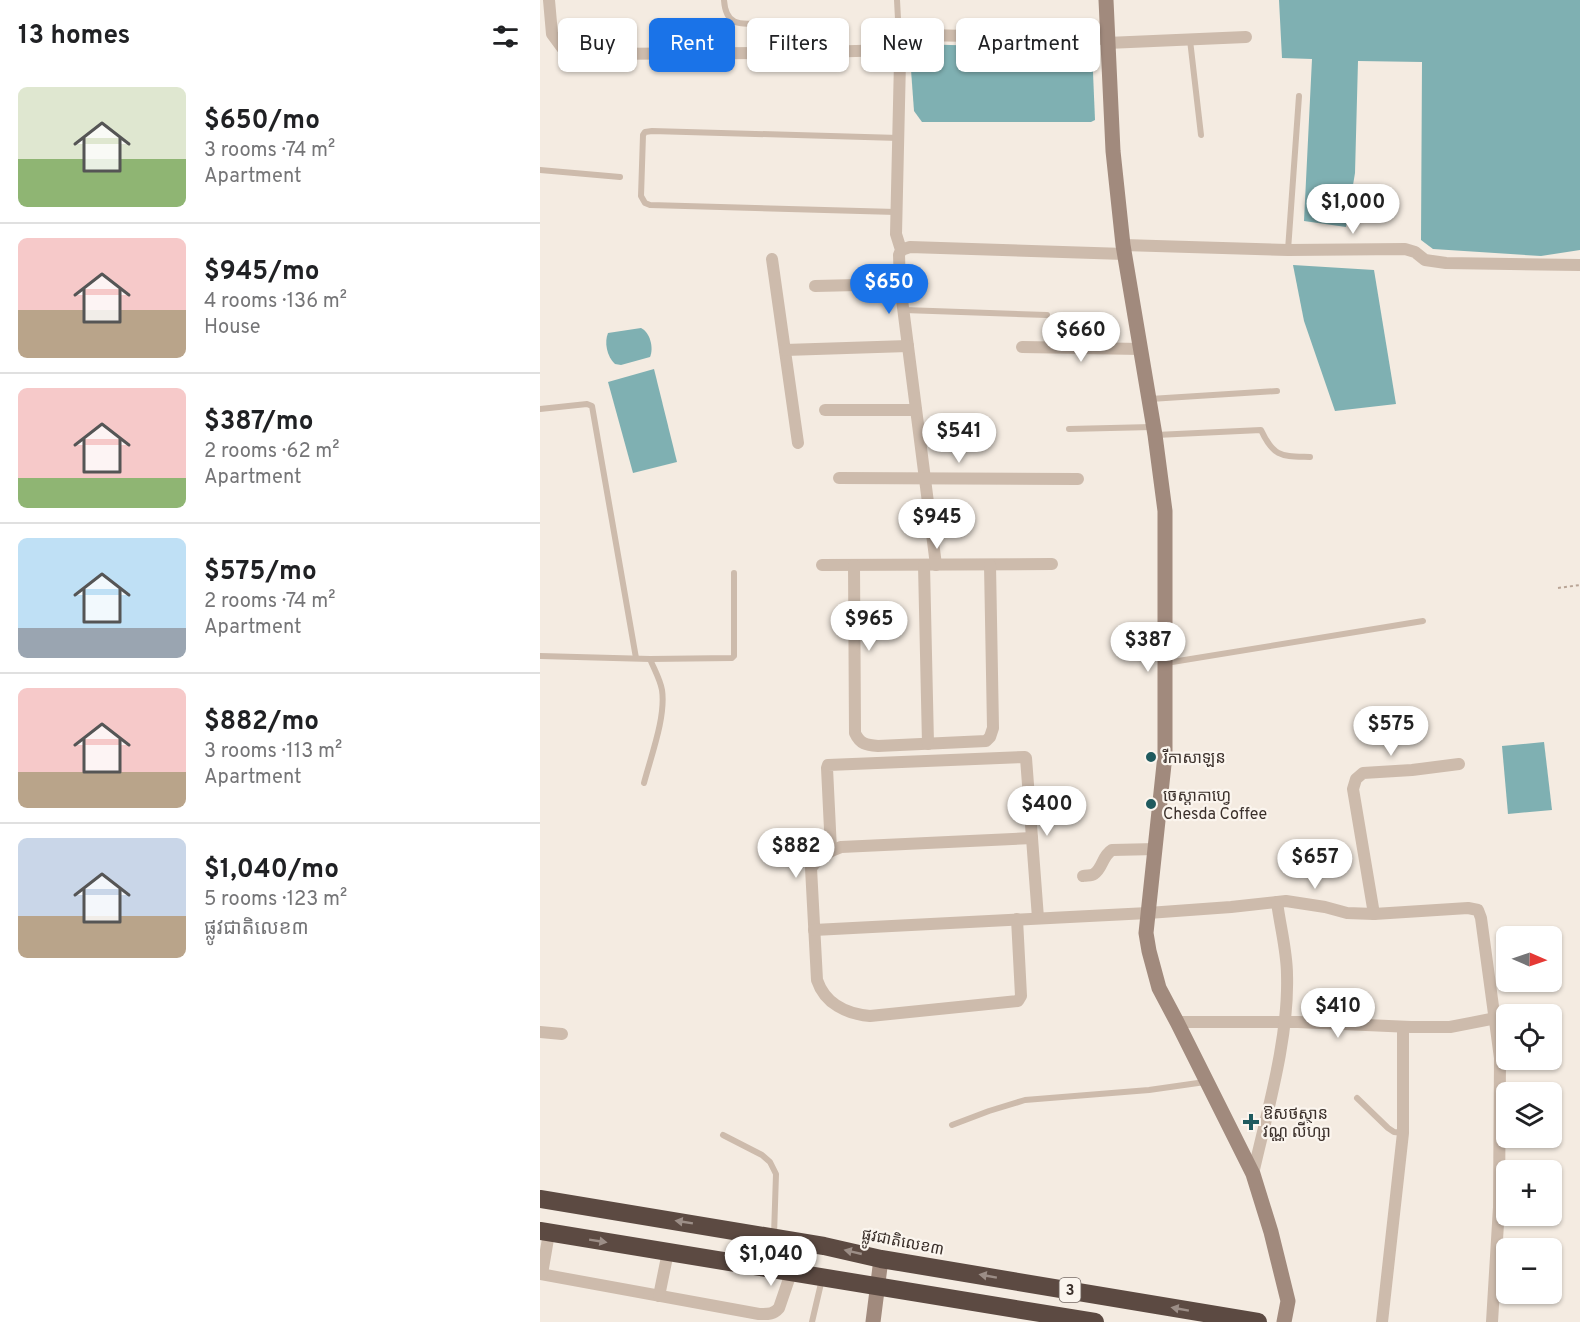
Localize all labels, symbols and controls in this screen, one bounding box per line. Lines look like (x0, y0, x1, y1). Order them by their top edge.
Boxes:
chip: Buy (558, 18, 637, 72)
chip: Rent (649, 18, 735, 72)
chip: Filters (747, 18, 849, 72)
chip: New (861, 18, 944, 72)
chip: Apartment (956, 18, 1100, 72)
text: 13 homes (18, 20, 130, 53)
icon: filters (489, 20, 522, 53)
text: $650/mo (204, 105, 320, 138)
icon: home (66, 111, 138, 183)
text: 3 rooms · 74 m² (204, 138, 335, 164)
text: Apartment (204, 164, 302, 190)
pin: $1,000 (1304, 184, 1402, 235)
text: $1,000 (1321, 190, 1385, 216)
text: $945/mo (204, 256, 320, 289)
icon: home (66, 262, 138, 334)
pin: $650 (853, 264, 925, 315)
text: $650 (864, 270, 914, 296)
text: 4 rooms · 136 m² (204, 289, 347, 315)
pin: $660 (1045, 312, 1117, 363)
text: House (204, 315, 260, 341)
text: $660 (1056, 318, 1106, 344)
text: $387/mo (204, 406, 313, 439)
icon: home (66, 412, 138, 484)
pin: $541 (923, 413, 995, 464)
text: $541 (936, 419, 982, 445)
text: 2 rooms · 62 m² (204, 439, 340, 465)
text: Apartment (204, 465, 302, 491)
pin: $945 (901, 499, 973, 550)
text: $945 (912, 505, 962, 531)
text: $575/mo (204, 556, 317, 589)
icon: home (66, 562, 138, 634)
text: 2 rooms · 74 m² (204, 589, 335, 615)
pin: $965 (833, 601, 905, 652)
text: $965 (845, 607, 893, 633)
text: Apartment (204, 615, 302, 641)
pin: $387 (1112, 622, 1184, 673)
text: $387 (1125, 628, 1171, 654)
text: $882/mo (204, 706, 319, 739)
pin: $575 (1355, 706, 1427, 757)
icon: home (66, 712, 138, 784)
text: $575 (1367, 712, 1415, 738)
text: 3 rooms · 113 m² (204, 739, 342, 765)
place label: រីកាសាឡន (1162, 748, 1226, 769)
marker: រីកាសាឡន (1144, 750, 1158, 764)
text: Apartment (204, 765, 302, 791)
pin: $400 (1011, 786, 1083, 837)
place label: ចេស្ដាកាហ្វេ Chesda Coffee (1163, 787, 1267, 825)
text: $400 (1021, 792, 1073, 818)
marker: ចេស្ដាកាហ្វេ Chesda Coffee (1144, 797, 1158, 811)
pin: $882 (760, 828, 832, 879)
text: $882 (771, 834, 821, 860)
pin: $657 (1279, 839, 1351, 890)
text: $657 (1291, 845, 1339, 871)
text: $1,040/mo (204, 854, 339, 887)
icon: home (66, 862, 138, 934)
text: 5 rooms · 123 m² (204, 887, 347, 913)
text: ផ្លូវជាតិលេខ៣ (204, 916, 309, 942)
north arrow (1496, 926, 1562, 992)
map controls (1496, 926, 1562, 1304)
pin: $410 (1302, 988, 1374, 1039)
text: $410 (1315, 994, 1361, 1020)
button: locate (1496, 1004, 1562, 1070)
button: layers (1496, 1082, 1562, 1148)
place label: ឱសថស្ថាន វណ្ណ លីហ្សា (1263, 1105, 1331, 1143)
marker: ឱសថស្ថាន វណ្ណ លីហ្សា (1244, 1115, 1258, 1129)
button: + (1496, 1160, 1562, 1226)
one-way arrow (674, 1218, 693, 1227)
street label: ផ្លូវជាតិលេខ៣ (859, 1225, 946, 1263)
one-way arrow (588, 1236, 607, 1245)
pin: $1,040 (722, 1236, 820, 1287)
button: − (1496, 1238, 1562, 1304)
text: $1,040 (739, 1242, 803, 1268)
one-way arrow (843, 1247, 862, 1256)
one-way arrow (978, 1272, 997, 1281)
road number: 3 (1060, 1278, 1080, 1302)
one-way arrow (1170, 1304, 1189, 1313)

